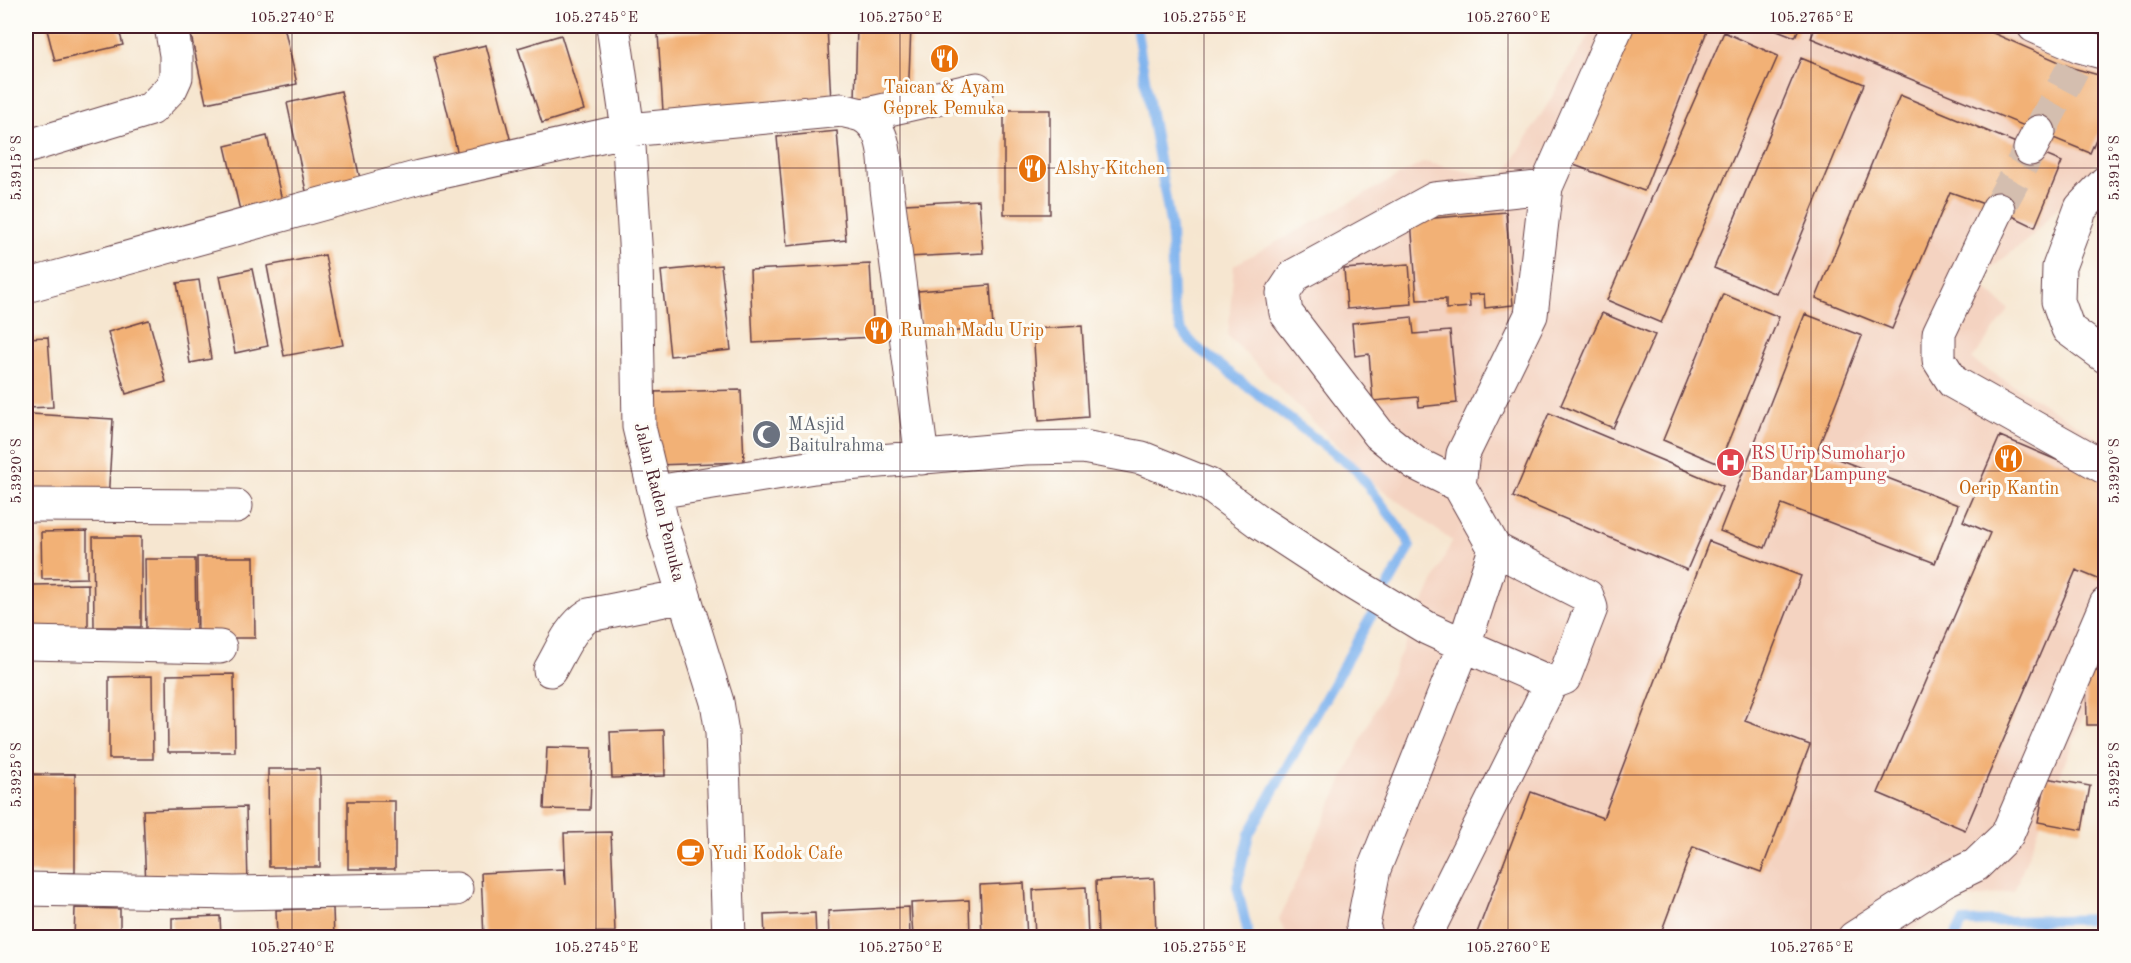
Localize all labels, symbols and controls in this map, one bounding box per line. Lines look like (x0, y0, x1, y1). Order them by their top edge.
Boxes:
text: 105.2740°E (250, 11, 334, 26)
text: 105.2745°E (554, 11, 638, 26)
text: 105.2750°E (858, 11, 942, 26)
text: 105.2755°E (1162, 11, 1246, 26)
text: 105.2760°E (1466, 11, 1550, 26)
text: 105.2765°E (1769, 11, 1853, 26)
restaurant icon: Taican & Ayam Geprek Pemuka (928, 42, 960, 74)
place label: Taican & Ayam Geprek Pemuka (883, 79, 1005, 118)
text: 5.3915°S (10, 135, 25, 201)
text: 5.3915°S (2108, 135, 2123, 201)
restaurant icon: Alshy Kitchen (1017, 152, 1049, 184)
place label: Alshy Kitchen (1054, 160, 1165, 178)
restaurant icon: Rumah Madu Urip (863, 314, 895, 346)
place label: Rumah Madu Urip (900, 322, 1044, 340)
place label: MAsjid Baitulrahma (788, 416, 884, 455)
mosque icon: MAsjid Baitulrahma (751, 418, 783, 450)
street label: Jalan Raden Pemuka (631, 421, 688, 584)
text: 5.3920°S (10, 438, 25, 504)
text: 5.3920°S (2108, 438, 2123, 504)
restaurant icon: Oerip Kantin (1993, 443, 2025, 475)
place label: RS Urip Sumoharjo Bandar Lampung (1751, 445, 1906, 484)
hospital icon: RS Urip Sumoharjo Bandar Lampung (1714, 447, 1746, 479)
place label: Oerip Kantin (1959, 480, 2060, 498)
text: 5.3925°S (10, 742, 25, 808)
text: 5.3925°S (2108, 742, 2123, 808)
cafe icon: Yudi Kodok Cafe (674, 837, 706, 869)
place label: Yudi Kodok Cafe (711, 845, 843, 863)
text: 105.2740°E (250, 941, 334, 956)
text: 105.2745°E (554, 941, 638, 956)
text: 105.2750°E (858, 941, 942, 956)
text: 105.2755°E (1162, 941, 1246, 956)
text: 105.2760°E (1466, 941, 1550, 956)
text: 105.2765°E (1769, 941, 1853, 956)

